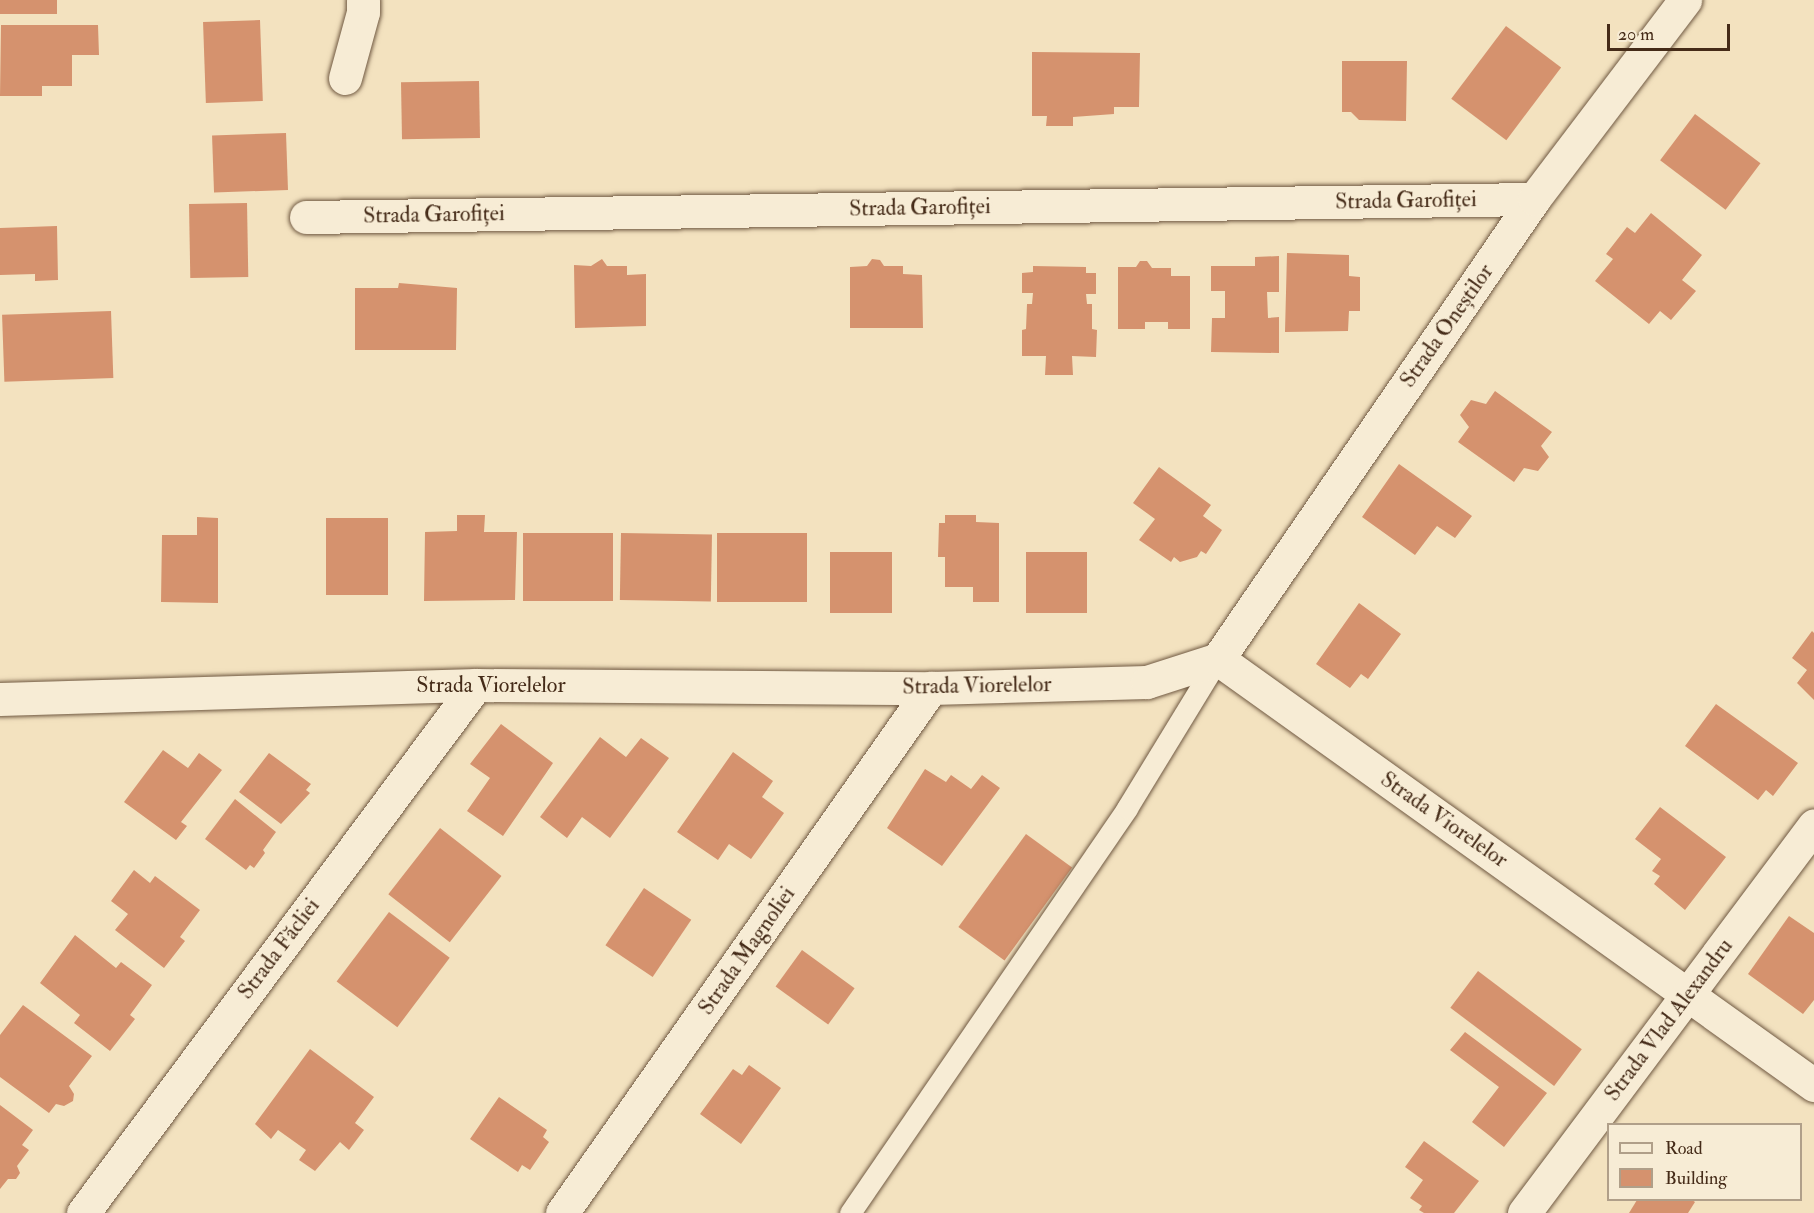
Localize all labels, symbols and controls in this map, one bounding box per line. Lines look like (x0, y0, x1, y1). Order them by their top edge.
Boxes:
scale bar (1610, 12, 1733, 50)
text: 20 m (1618, 23, 1654, 46)
street label: Strada Garofiței (1335, 187, 1477, 215)
street label: Strada Garofiței (849, 194, 991, 222)
street label: Strada Garofiței (363, 201, 505, 229)
street label: Strada Oneștilor (1395, 259, 1499, 393)
street label: Strada Viorelelor (902, 671, 1052, 701)
street label: Strada Viorelelor (416, 673, 566, 699)
street label: Strada Viorelelor (1375, 766, 1513, 874)
street label: Strada Magnoliei (693, 882, 801, 1020)
street label: Strada Făcliei (233, 893, 325, 1005)
street label: Strada Vlad Alexandru (1599, 934, 1739, 1106)
legend (1607, 1123, 1802, 1201)
text: Road (1665, 1137, 1703, 1160)
text: Building (1665, 1167, 1727, 1190)

